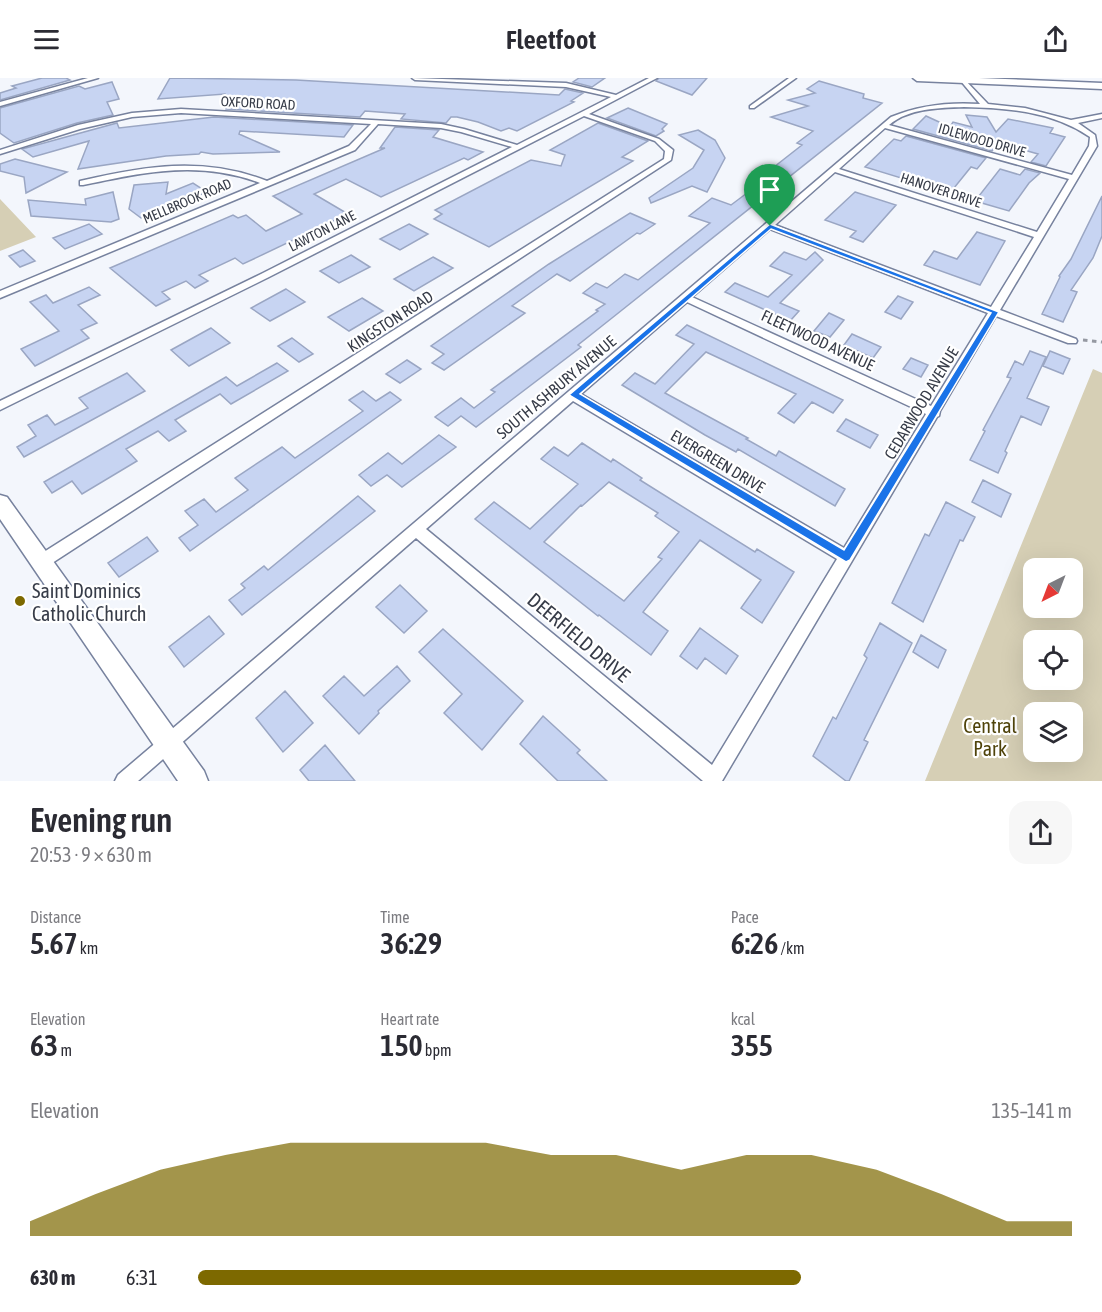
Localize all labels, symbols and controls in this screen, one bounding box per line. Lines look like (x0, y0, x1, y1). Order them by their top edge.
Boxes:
icon: menu (30, 23, 63, 56)
icon: share (1039, 23, 1072, 56)
text: Fleetfoot (506, 24, 596, 55)
street label: OXFORD ROAD (220, 93, 296, 113)
street label: IDLEWOOD DRIVE (936, 120, 1028, 160)
pin (744, 164, 795, 226)
street label: HANOVER DRIVE (898, 169, 984, 211)
icon: arrive (753, 173, 786, 206)
street label: MELLBROOK ROAD (140, 175, 234, 227)
street label: LAWTON LANE (286, 207, 358, 255)
street label: KINGSTON ROAD (344, 287, 436, 355)
street label: FLEETWOOD AVENUE (759, 306, 877, 374)
street label: SOUTH ASHBURY AVENUE (493, 332, 619, 442)
street label: CEDARWOOD AVENUE (880, 343, 962, 462)
street label: EVERGREEN DRIVE (668, 426, 769, 496)
north arrow (1023, 558, 1083, 618)
map controls (1023, 558, 1083, 762)
place label: Saint Dominics Catholic Church (32, 579, 147, 625)
street label: DEERFIELD DRIVE (523, 588, 635, 687)
marker: Saint Dominics Catholic Church (13, 594, 27, 608)
button: locate (1023, 630, 1083, 690)
button: layers (1023, 702, 1083, 762)
park label: Central Park (963, 714, 1018, 760)
text: Evening run (30, 801, 172, 839)
button: share (1009, 801, 1072, 864)
text: 20:53 · 9 × 630 m (30, 843, 152, 866)
text: Distance (30, 908, 81, 926)
text: Time (380, 908, 410, 926)
text: Pace (731, 908, 759, 926)
text: 5.67 (30, 926, 78, 960)
text: 36:29 (380, 926, 442, 960)
text: 6:26 (731, 926, 778, 960)
text: km (78, 939, 98, 957)
text: /km (778, 939, 804, 957)
text: Elevation (30, 1010, 85, 1028)
text: Heart rate (380, 1010, 439, 1028)
text: kcal (731, 1010, 755, 1028)
text: 63 (30, 1028, 58, 1062)
text: 150 (380, 1028, 423, 1062)
text: 355 (731, 1028, 773, 1062)
text: m (58, 1041, 72, 1059)
text: bpm (423, 1041, 452, 1059)
text: Elevation (30, 1099, 99, 1122)
text: 135–141 m (991, 1099, 1072, 1122)
text: 630 m (30, 1266, 75, 1289)
text: 6:31 (126, 1266, 158, 1289)

